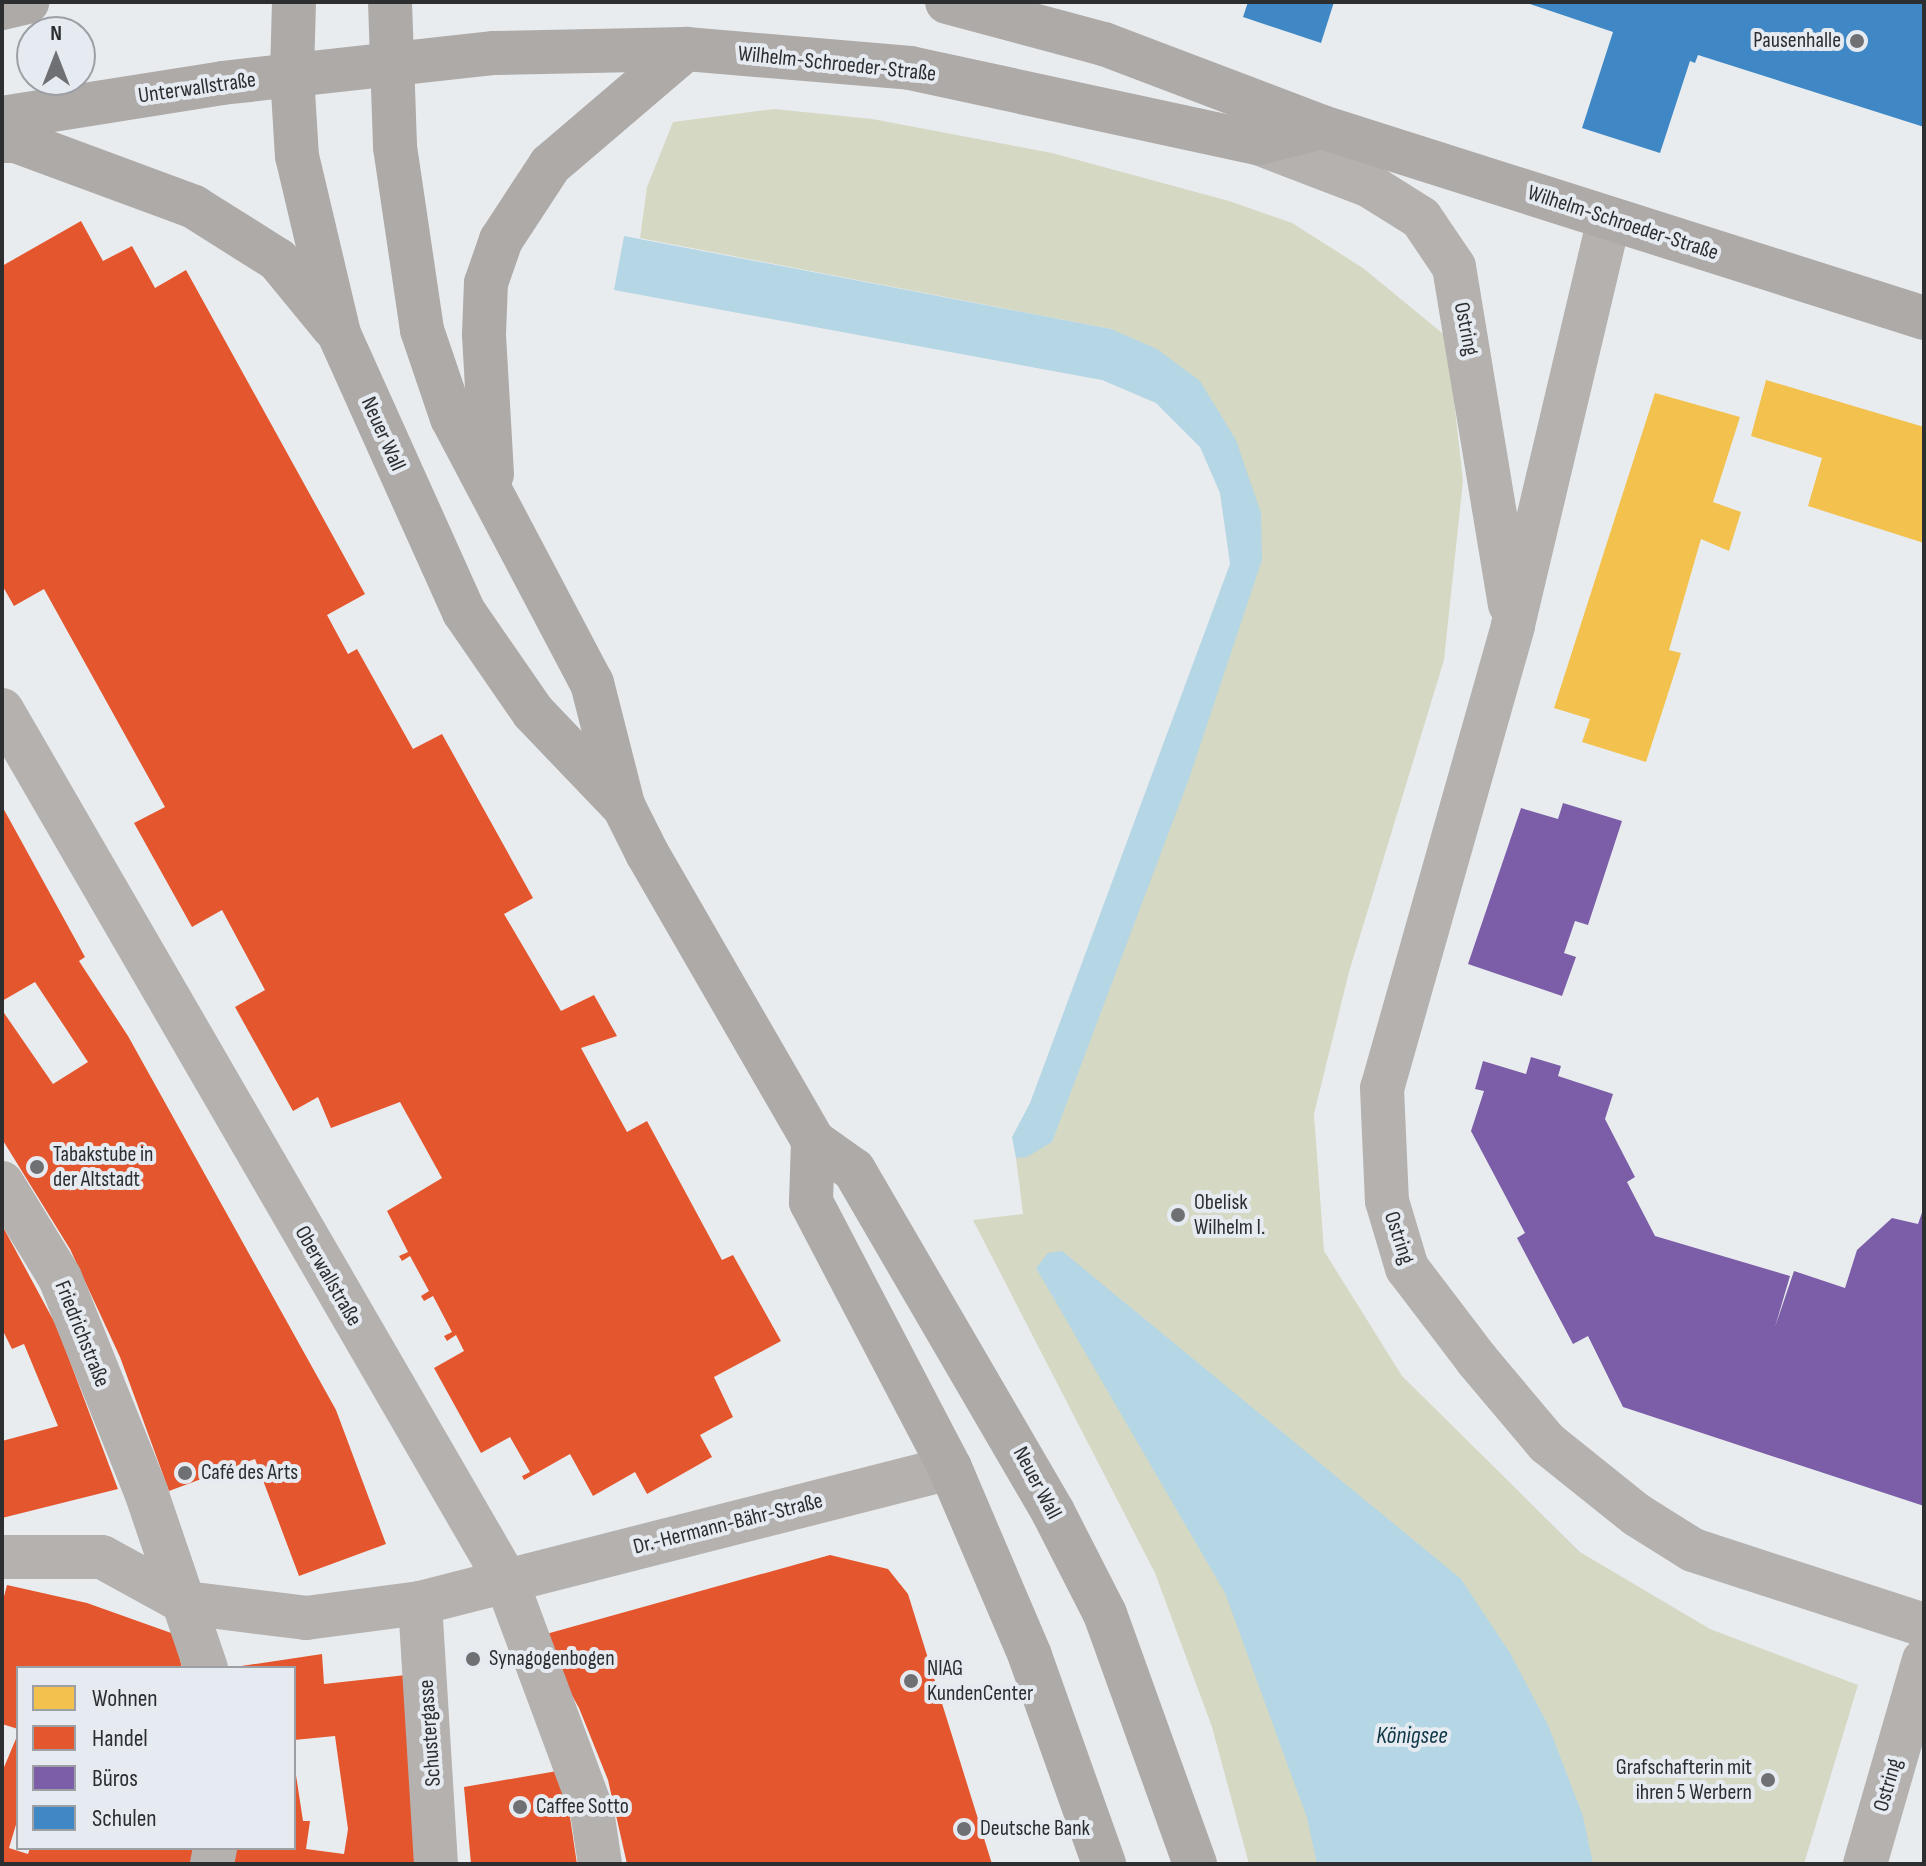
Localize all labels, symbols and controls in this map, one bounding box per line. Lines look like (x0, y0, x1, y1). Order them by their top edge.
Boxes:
north arrow (16, 16, 96, 96)
text: N (50, 20, 62, 47)
place label: Pausenhalle (1753, 28, 1841, 54)
marker: Pausenhalle (1848, 32, 1866, 50)
street label: Wilhelm-Schroeder-Straße (737, 40, 937, 88)
street label: Unterwallstraße (137, 67, 257, 109)
street label: Wilhelm-Schroeder-Straße (1524, 180, 1722, 266)
street label: Ostring (1448, 300, 1484, 358)
street label: Neuer Wall (355, 393, 411, 475)
place label: Tabakstube in der Altstadt (53, 1141, 153, 1192)
marker: Tabakstube in der Altstadt (28, 1158, 46, 1176)
place label: Obelisk Wilhelm I. (1194, 1189, 1265, 1240)
marker: Obelisk Wilhelm I. (1169, 1206, 1187, 1224)
street label: Ostring (1378, 1208, 1420, 1268)
street label: Oberwallstraße (289, 1221, 367, 1331)
street label: Friedrichstraße (49, 1277, 115, 1391)
street label: Neuer Wall (1007, 1442, 1067, 1524)
place label: Café des Arts (201, 1460, 298, 1486)
marker: Café des Arts (176, 1464, 194, 1482)
street label: Dr.-Hermann-Bähr-Straße (630, 1488, 826, 1560)
place label: Synagogenbogen (489, 1646, 615, 1672)
marker: Synagogenbogen (464, 1650, 482, 1668)
place label: NIAG KundenCenter (927, 1655, 1033, 1706)
legend (16, 1666, 296, 1850)
marker: NIAG KundenCenter (902, 1672, 920, 1690)
street label: Schustergasse (413, 1679, 447, 1787)
text: Wohnen (92, 1684, 158, 1713)
water label: Königsee (1376, 1722, 1448, 1750)
text: Handel (92, 1724, 148, 1753)
place label: Grafschafterin mit ihren 5 Werbern (1616, 1754, 1752, 1806)
street label: Ostring (1868, 1755, 1908, 1815)
text: Büros (92, 1764, 138, 1793)
marker: Grafschafterin mit ihren 5 Werbern (1759, 1771, 1777, 1789)
place label: Caffee Sotto (536, 1794, 629, 1820)
marker: Caffee Sotto (511, 1798, 529, 1816)
text: Schulen (92, 1804, 157, 1833)
place label: Deutsche Bank (980, 1816, 1090, 1842)
marker: Deutsche Bank (955, 1820, 973, 1838)

